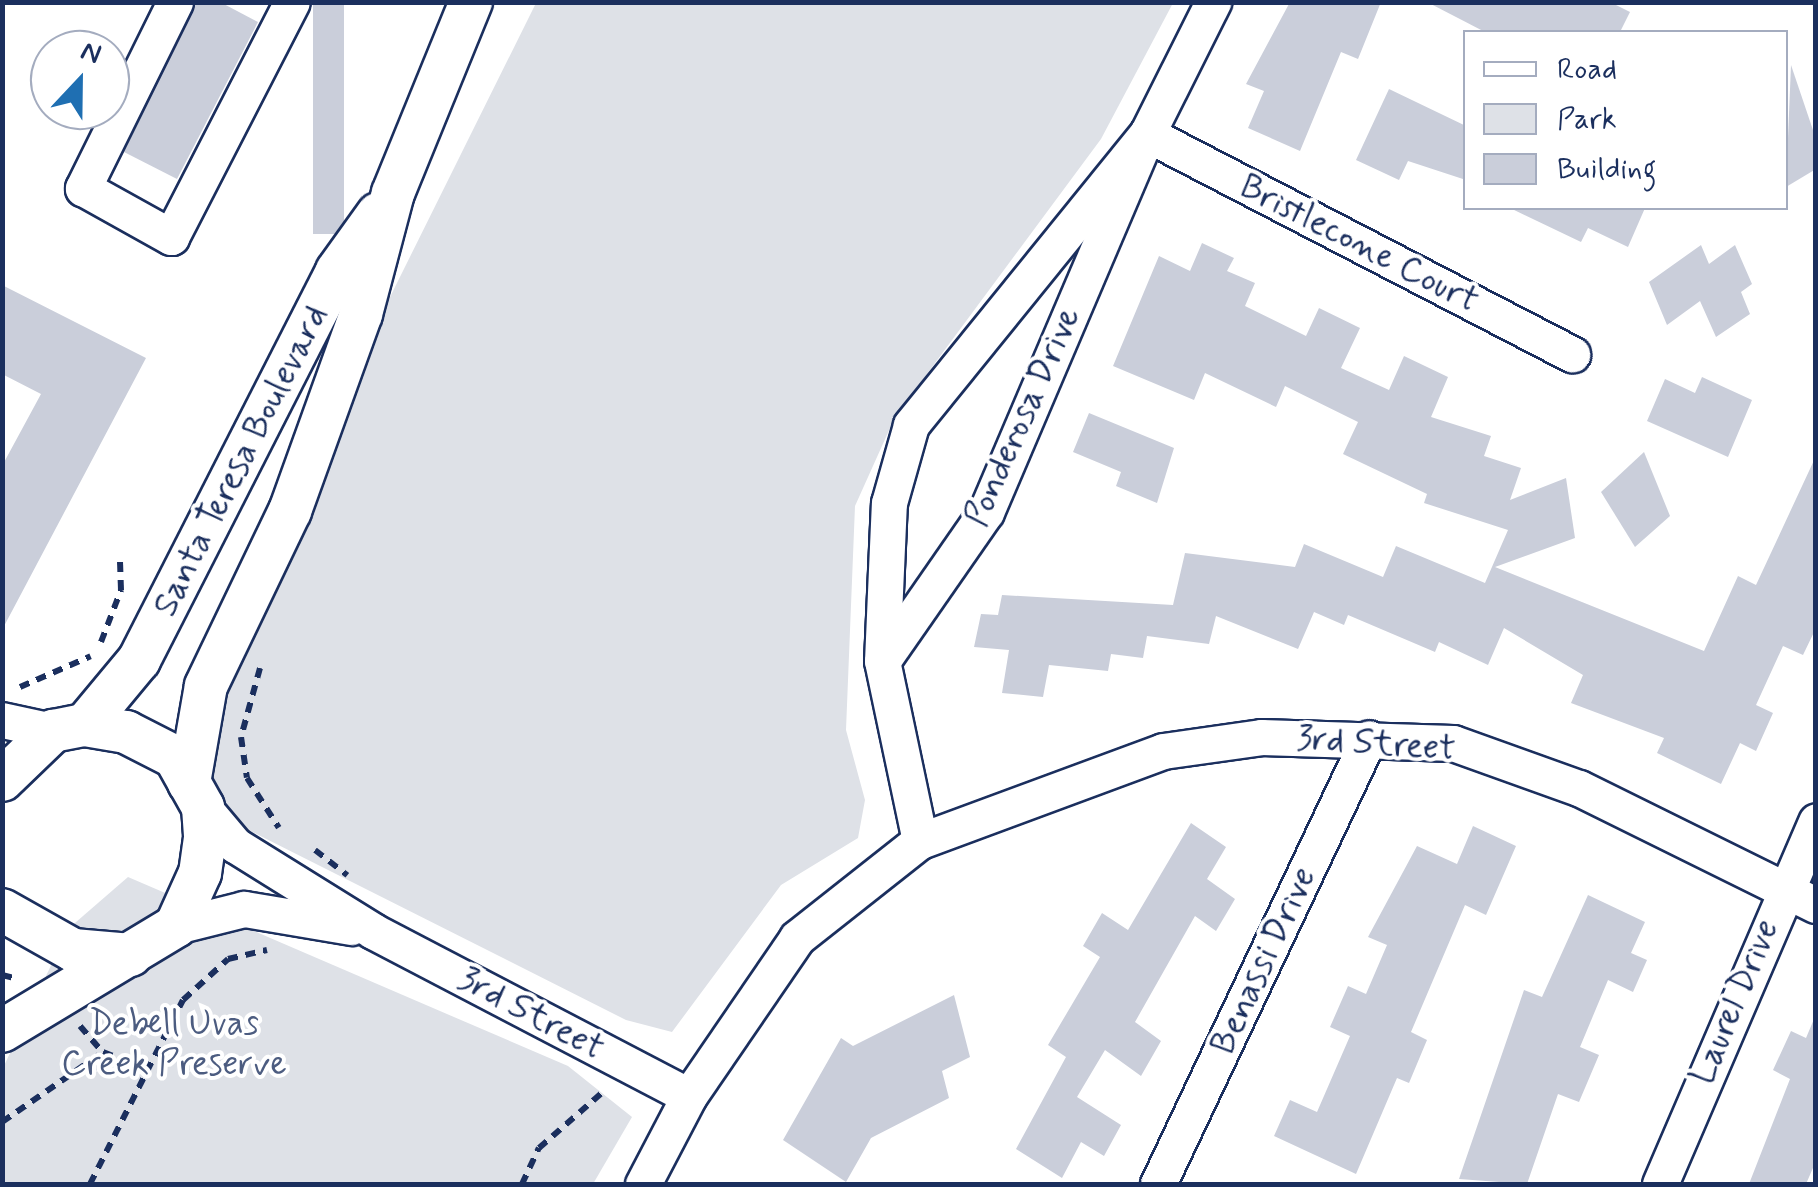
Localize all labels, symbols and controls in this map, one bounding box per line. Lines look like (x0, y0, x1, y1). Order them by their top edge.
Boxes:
north arrow (30, 30, 130, 130)
legend (1463, 30, 1788, 210)
text: N (75, 33, 106, 74)
text: Road (1557, 50, 1617, 89)
text: Park (1557, 100, 1617, 139)
text: Building (1557, 150, 1656, 189)
street label: Bristlecone Court (1233, 166, 1485, 322)
street label: Santa Teresa Boulevard (144, 298, 338, 624)
street label: Ponderosa Drive (956, 302, 1090, 532)
street label: 3rd Street (1296, 718, 1456, 770)
street label: Benassi Drive (1203, 862, 1325, 1060)
street label: Laurel Drive (1681, 913, 1789, 1091)
street label: 3rd Street (452, 959, 610, 1069)
park label: Debell Uvas Creek Preserve (61, 1003, 287, 1085)

